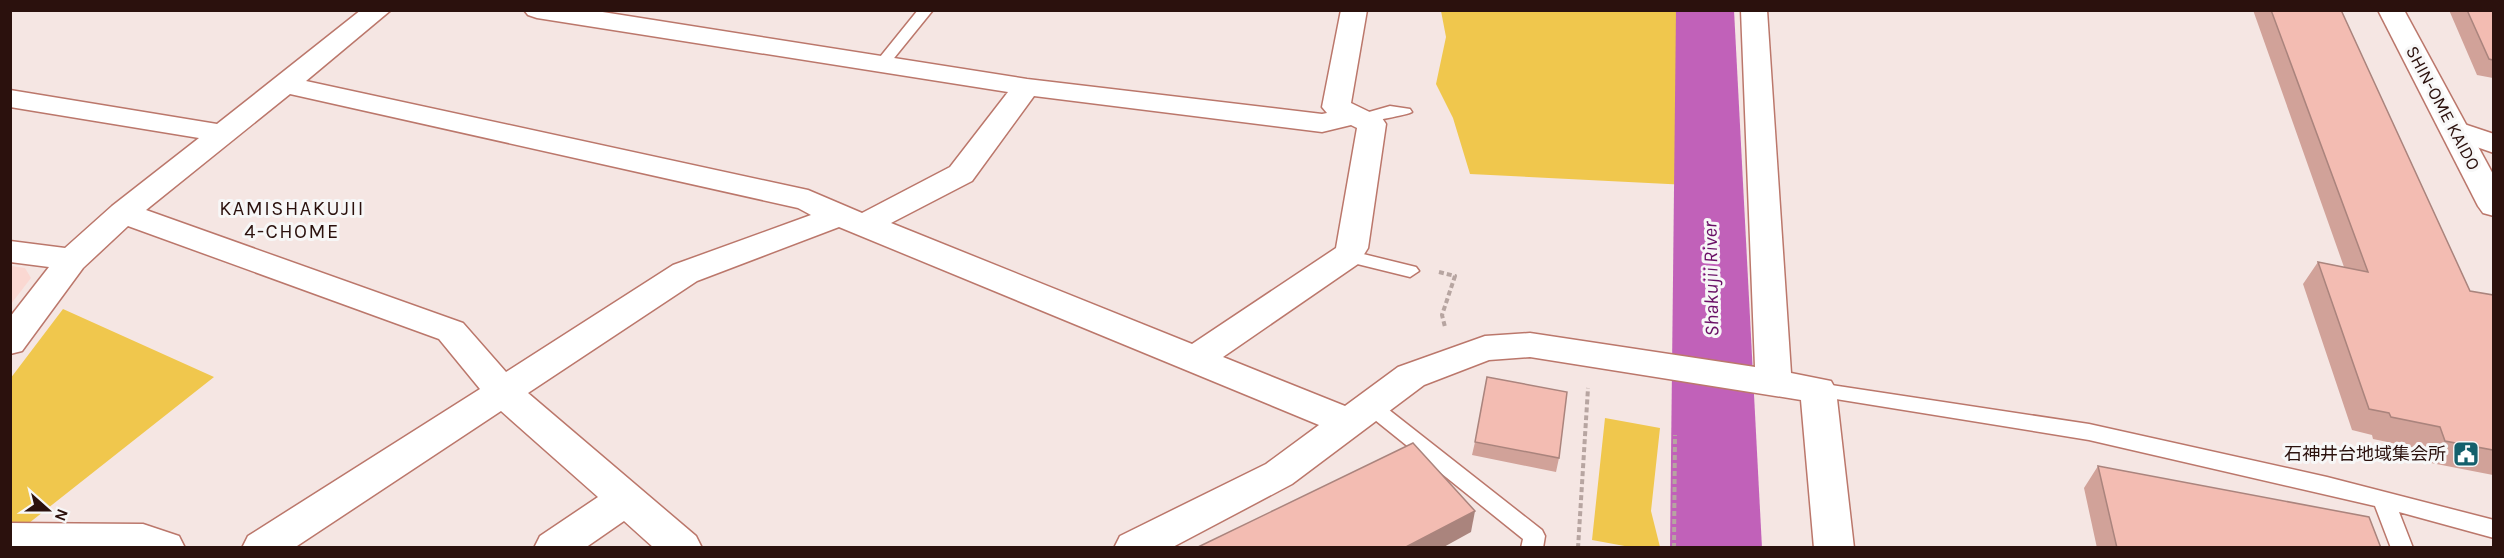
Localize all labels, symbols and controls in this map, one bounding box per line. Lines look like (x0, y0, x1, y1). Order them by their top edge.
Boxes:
street label: SHIN-OME KAIDO (2401, 42, 2485, 174)
district label: KAMISHAKUJII 4-CHOME (219, 197, 365, 243)
water label: Shakujii River (1698, 220, 1724, 337)
public building icon: 石神井台地域集会所 (2451, 439, 2481, 469)
place label: 石神井台地域集会所 (2284, 443, 2446, 465)
north arrow (18, 480, 78, 540)
text: N (51, 506, 72, 524)

